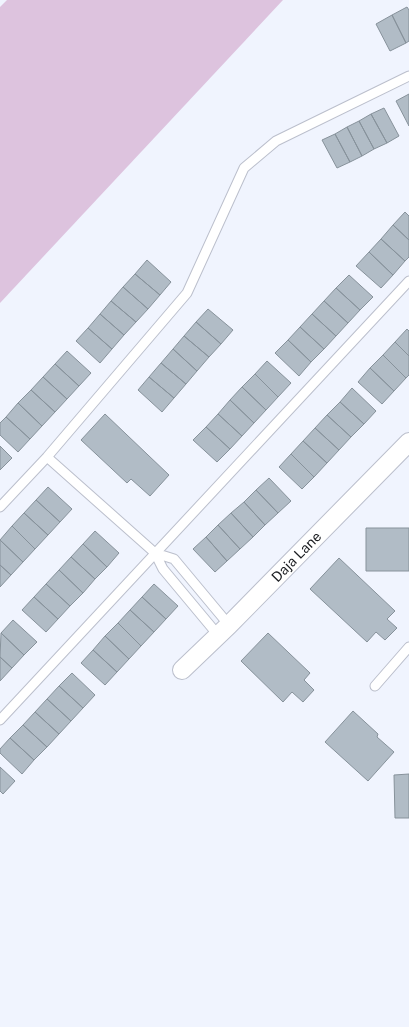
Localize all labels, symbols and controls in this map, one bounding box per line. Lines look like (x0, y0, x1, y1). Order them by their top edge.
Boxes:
street label: Daja Lane (268, 528, 324, 585)

